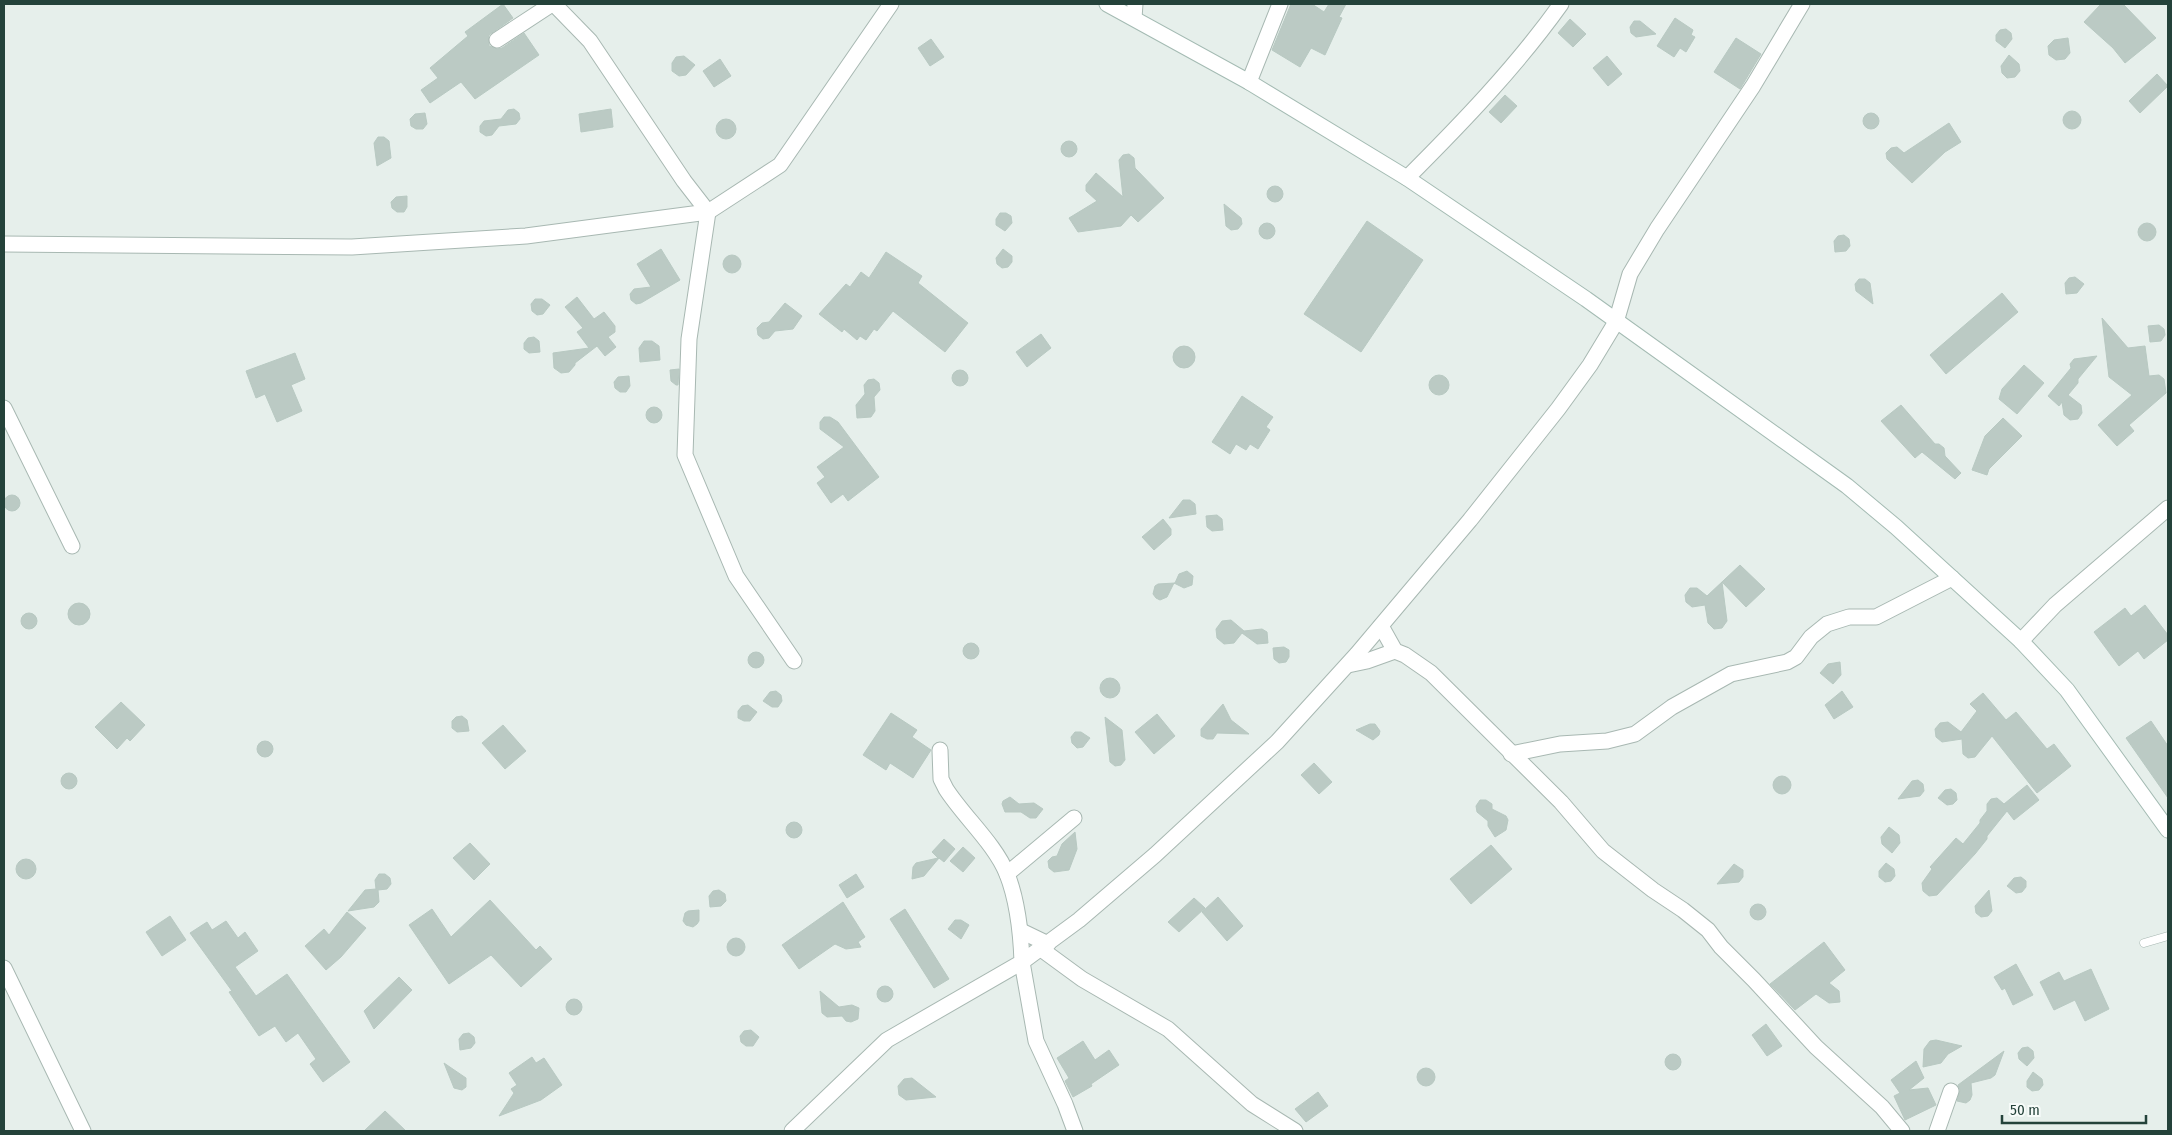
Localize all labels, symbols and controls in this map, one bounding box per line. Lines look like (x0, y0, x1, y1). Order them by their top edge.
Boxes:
scale bar (2002, 1092, 2146, 1124)
text: 50 m (2010, 1101, 2040, 1119)

